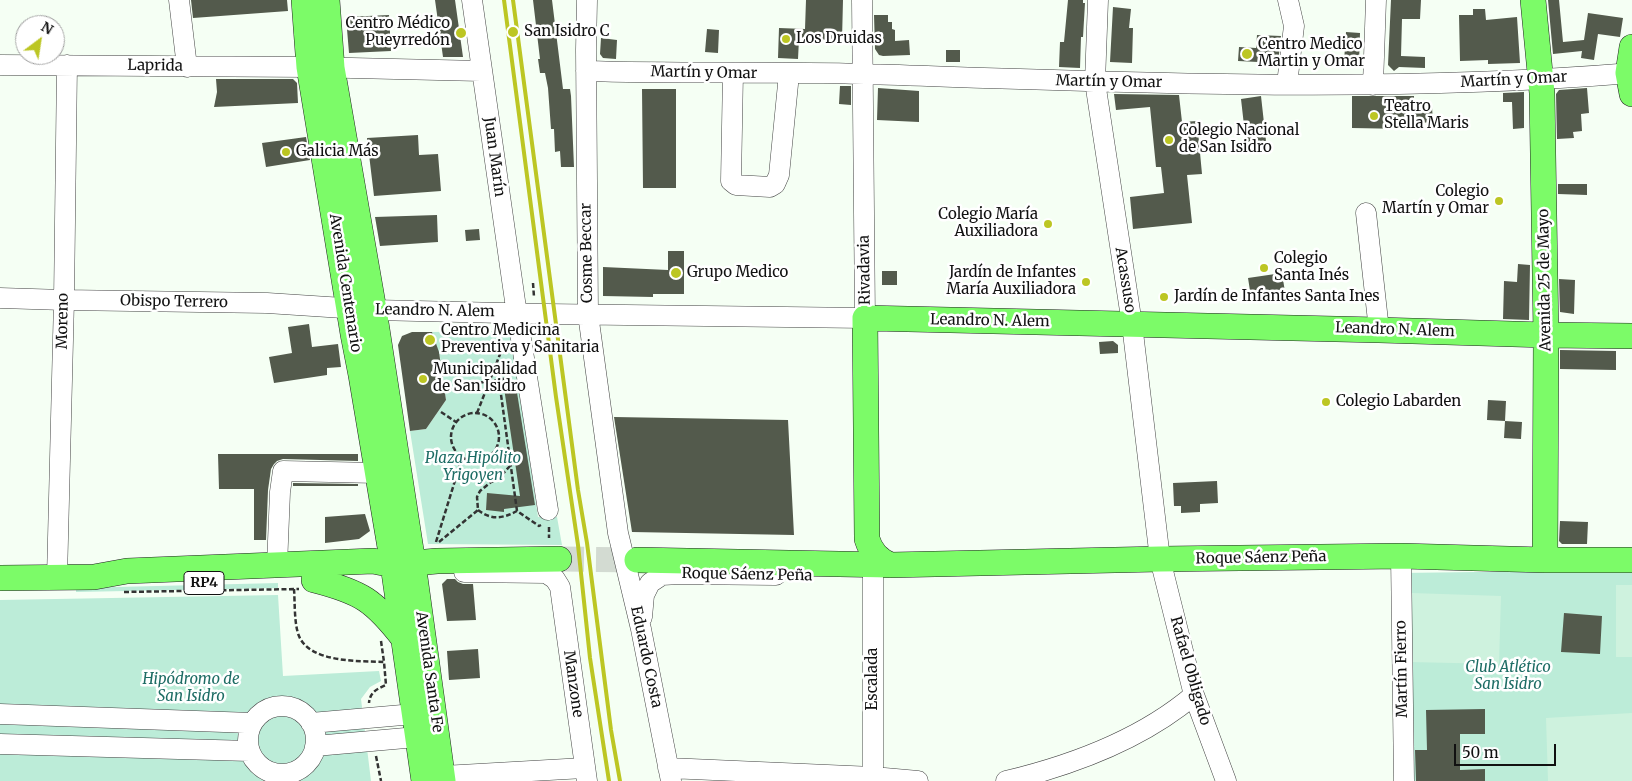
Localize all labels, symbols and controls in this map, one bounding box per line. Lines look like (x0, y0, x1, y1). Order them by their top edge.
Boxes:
north arrow (15, 15, 65, 65)
place label: Centro Médico Pueyrredón (345, 15, 450, 50)
text: N (38, 17, 57, 39)
place label: San Isidro C (524, 23, 610, 41)
marker: San Isidro C (506, 25, 520, 39)
marker: Centro Médico Pueyrredón (454, 26, 468, 40)
place label: Los Druidas (796, 30, 882, 48)
marker: Los Druidas (780, 33, 792, 45)
place label: Centro Medico Martin y Omar (1258, 36, 1365, 71)
marker: Centro Medico Martin y Omar (1240, 47, 1254, 61)
street label: Laprida (127, 57, 183, 75)
street label: Martín y Omar (650, 63, 758, 83)
street label: Martín y Omar (1460, 68, 1568, 92)
street label: Martín y Omar (1055, 72, 1163, 92)
place label: Teatro Stella Maris (1384, 98, 1469, 133)
marker: Teatro Stella Maris (1368, 110, 1380, 122)
street label: Juan Marín (479, 116, 509, 198)
place label: Colegio Nacional de San Isidro (1179, 122, 1299, 157)
marker: Colegio Nacional de San Isidro (1163, 134, 1175, 146)
place label: Galicia Más (296, 143, 379, 161)
marker: Galicia Más (280, 146, 292, 158)
place label: Colegio Martín y Omar (1382, 183, 1489, 218)
marker: Colegio Martín y Omar (1493, 195, 1505, 207)
street label: Cosme Beccar (577, 203, 597, 303)
place label: Colegio María Auxiliadora (938, 206, 1038, 241)
street label: Avenida 25 de Mayo (1535, 209, 1555, 351)
street label: Avenida Centenario (325, 212, 365, 354)
marker: Colegio María Auxiliadora (1042, 218, 1054, 230)
street label: Rivadavia (855, 235, 875, 305)
street label: Acassuso (1111, 246, 1139, 314)
place label: Colegio Santa Inés (1274, 250, 1349, 285)
marker: Colegio Santa Inés (1258, 262, 1270, 274)
place label: Grupo Medico (687, 264, 788, 282)
place label: Jardín de Infantes María Auxiliadora (946, 264, 1076, 299)
marker: Grupo Medico (669, 266, 683, 280)
marker: Jardín de Infantes María Auxiliadora (1080, 276, 1092, 288)
place label: Jardín de Infantes Santa Ines (1174, 288, 1380, 306)
marker: Jardín de Infantes Santa Ines (1158, 291, 1170, 303)
street label: Obispo Terrero (120, 292, 228, 312)
street label: Moreno (54, 293, 72, 349)
street label: Leandro N. Alem (375, 301, 495, 321)
street label: Leandro N. Alem (930, 311, 1050, 331)
street label: Leandro N. Alem (1335, 319, 1455, 341)
place label: Centro Medicina Preventiva y Sanitaria (441, 322, 599, 357)
marker: Centro Medicina Preventiva y Sanitaria (423, 333, 437, 347)
place label: Municipalidad de San Isidro (433, 361, 537, 396)
marker: Municipalidad de San Isidro (417, 373, 429, 385)
place label: Colegio Labarden (1336, 393, 1461, 411)
marker: Colegio Labarden (1320, 396, 1332, 408)
park label: Plaza Hipólito Yrigoyen (425, 450, 521, 485)
street label: Roque Sáenz Peña (1195, 548, 1327, 568)
street label: Roque Sáenz Peña (681, 565, 813, 585)
road number: RP4 (184, 572, 224, 594)
street label: Eduardo Costa (626, 604, 666, 710)
street label: Avenida Santa Fe (412, 610, 446, 734)
street label: Rafael Obligado (1166, 614, 1214, 728)
street label: Martín Fierro (1392, 620, 1412, 718)
street label: Escalada (864, 648, 882, 710)
street label: Manzone (559, 649, 587, 719)
park label: Club Atlético San Isidro (1465, 659, 1551, 694)
park label: Hipódromo de San Isidro (142, 671, 240, 706)
scale bar (1457, 734, 1560, 766)
text: 50 m (1462, 743, 1499, 762)

